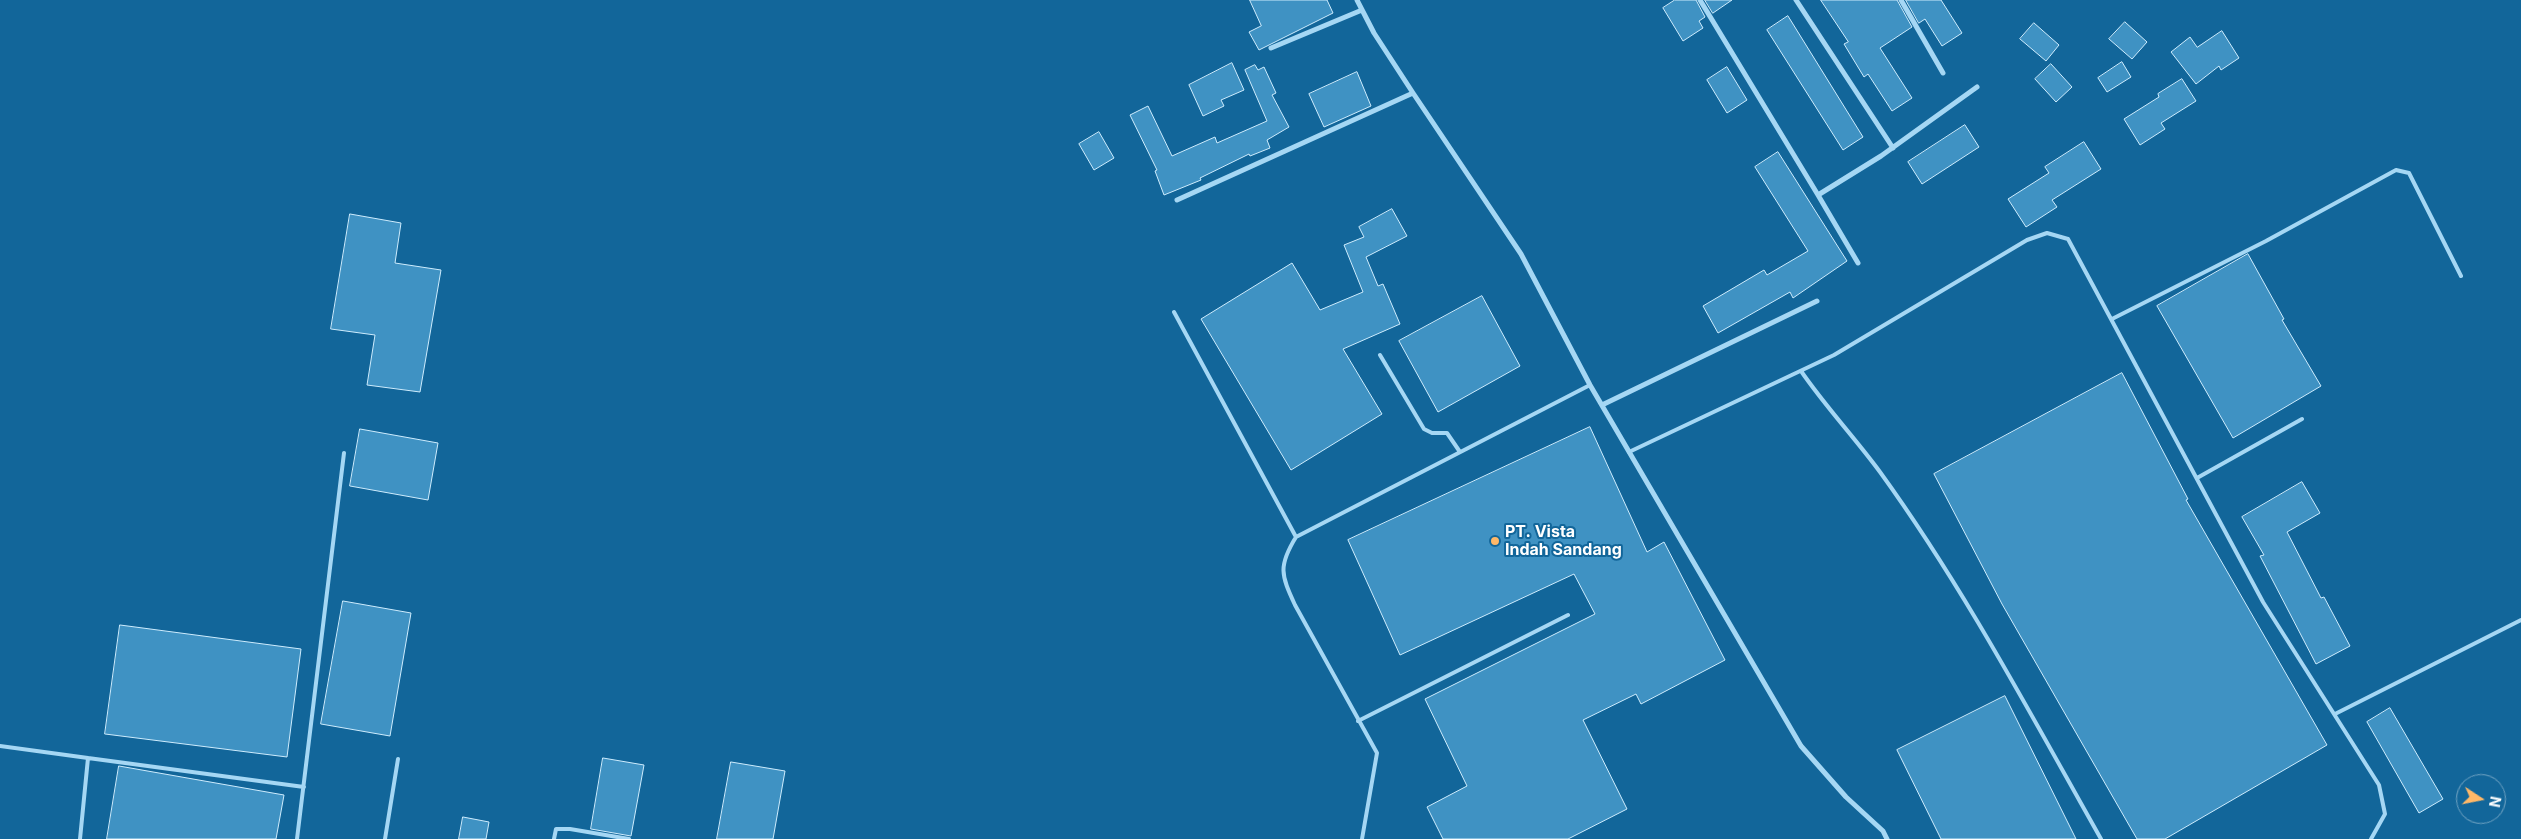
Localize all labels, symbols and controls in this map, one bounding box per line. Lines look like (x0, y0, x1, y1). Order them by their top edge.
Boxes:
place label: PT. Vista Indah Sandang (1505, 522, 1622, 560)
marker: PT. Vista Indah Sandang (1489, 535, 1501, 547)
north arrow (2456, 774, 2506, 824)
text: N (2486, 795, 2505, 809)

